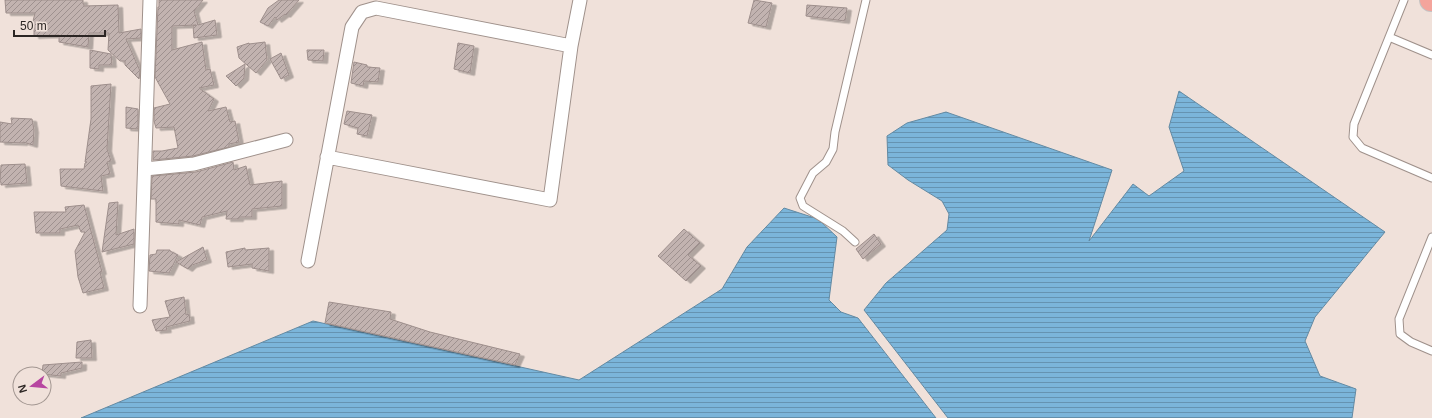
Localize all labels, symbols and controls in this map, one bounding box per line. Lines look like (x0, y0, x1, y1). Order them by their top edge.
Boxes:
scale bar (14, 12, 105, 38)
text: 50 m (20, 19, 47, 33)
north arrow (12, 366, 52, 406)
text: N (16, 383, 29, 394)

